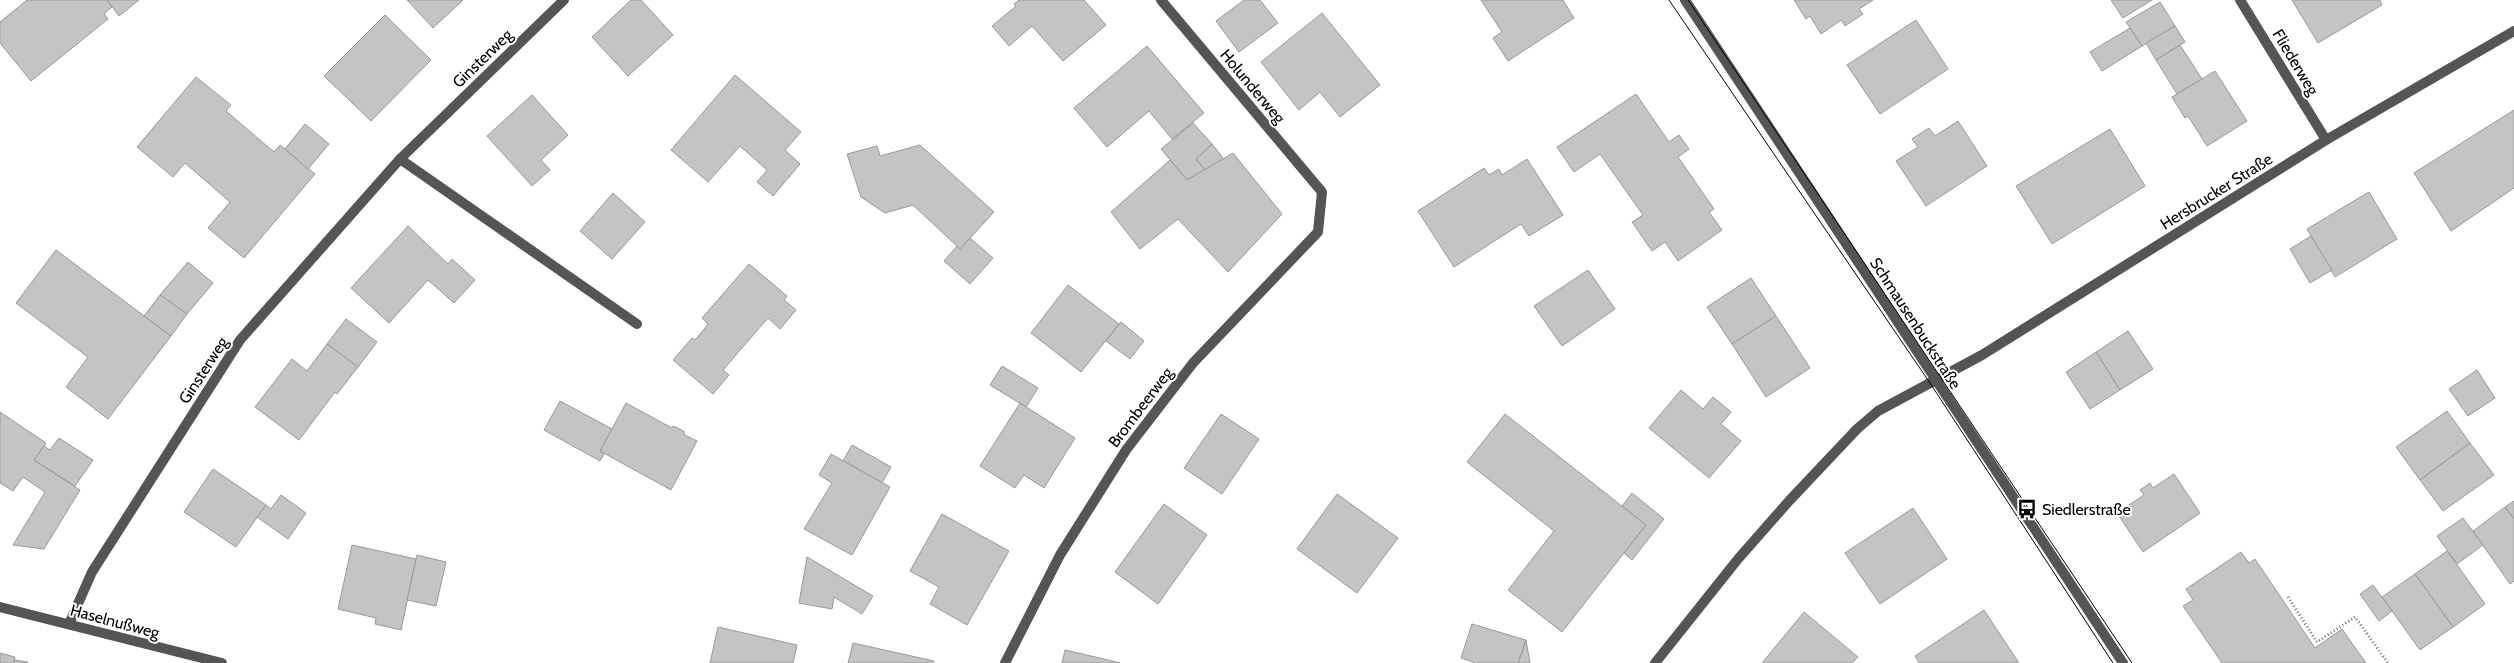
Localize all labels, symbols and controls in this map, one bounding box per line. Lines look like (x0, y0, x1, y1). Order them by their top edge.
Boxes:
street label: Ginsterweg (448, 24, 517, 92)
street label: Fliederweg (2268, 26, 2323, 100)
street label: Holunderweg (1216, 45, 1290, 128)
street label: Hersbrucker Straße (2157, 149, 2276, 234)
street label: Schmausenbuckstraße (1866, 254, 1965, 393)
street label: Ginsterweg (175, 332, 233, 407)
street label: Brombeerweg (1104, 363, 1177, 451)
bus stop icon: Siedlerstraße (2016, 498, 2038, 520)
place label: Siedlerstraße (2042, 500, 2131, 519)
street label: Haselnußweg (68, 600, 163, 643)

